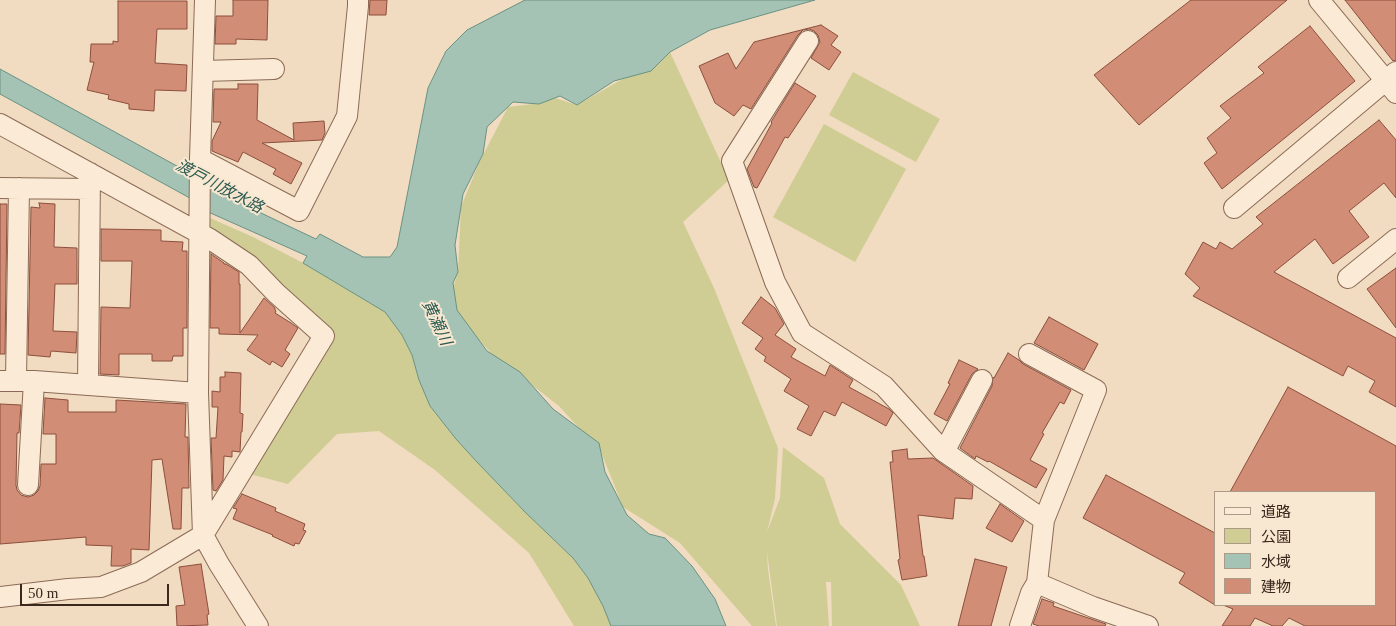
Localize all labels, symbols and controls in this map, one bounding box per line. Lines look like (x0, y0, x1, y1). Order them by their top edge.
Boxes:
water label: 渡戸川放水路 (172, 156, 266, 218)
water label: 黄瀬川 (417, 297, 455, 349)
legend (1214, 491, 1376, 606)
text: 道路 (1261, 504, 1291, 520)
text: 公園 (1261, 529, 1291, 545)
text: 水域 (1261, 554, 1291, 570)
scale bar (22, 574, 171, 606)
text: 建物 (1261, 579, 1291, 595)
text: 50 m (28, 585, 58, 601)

